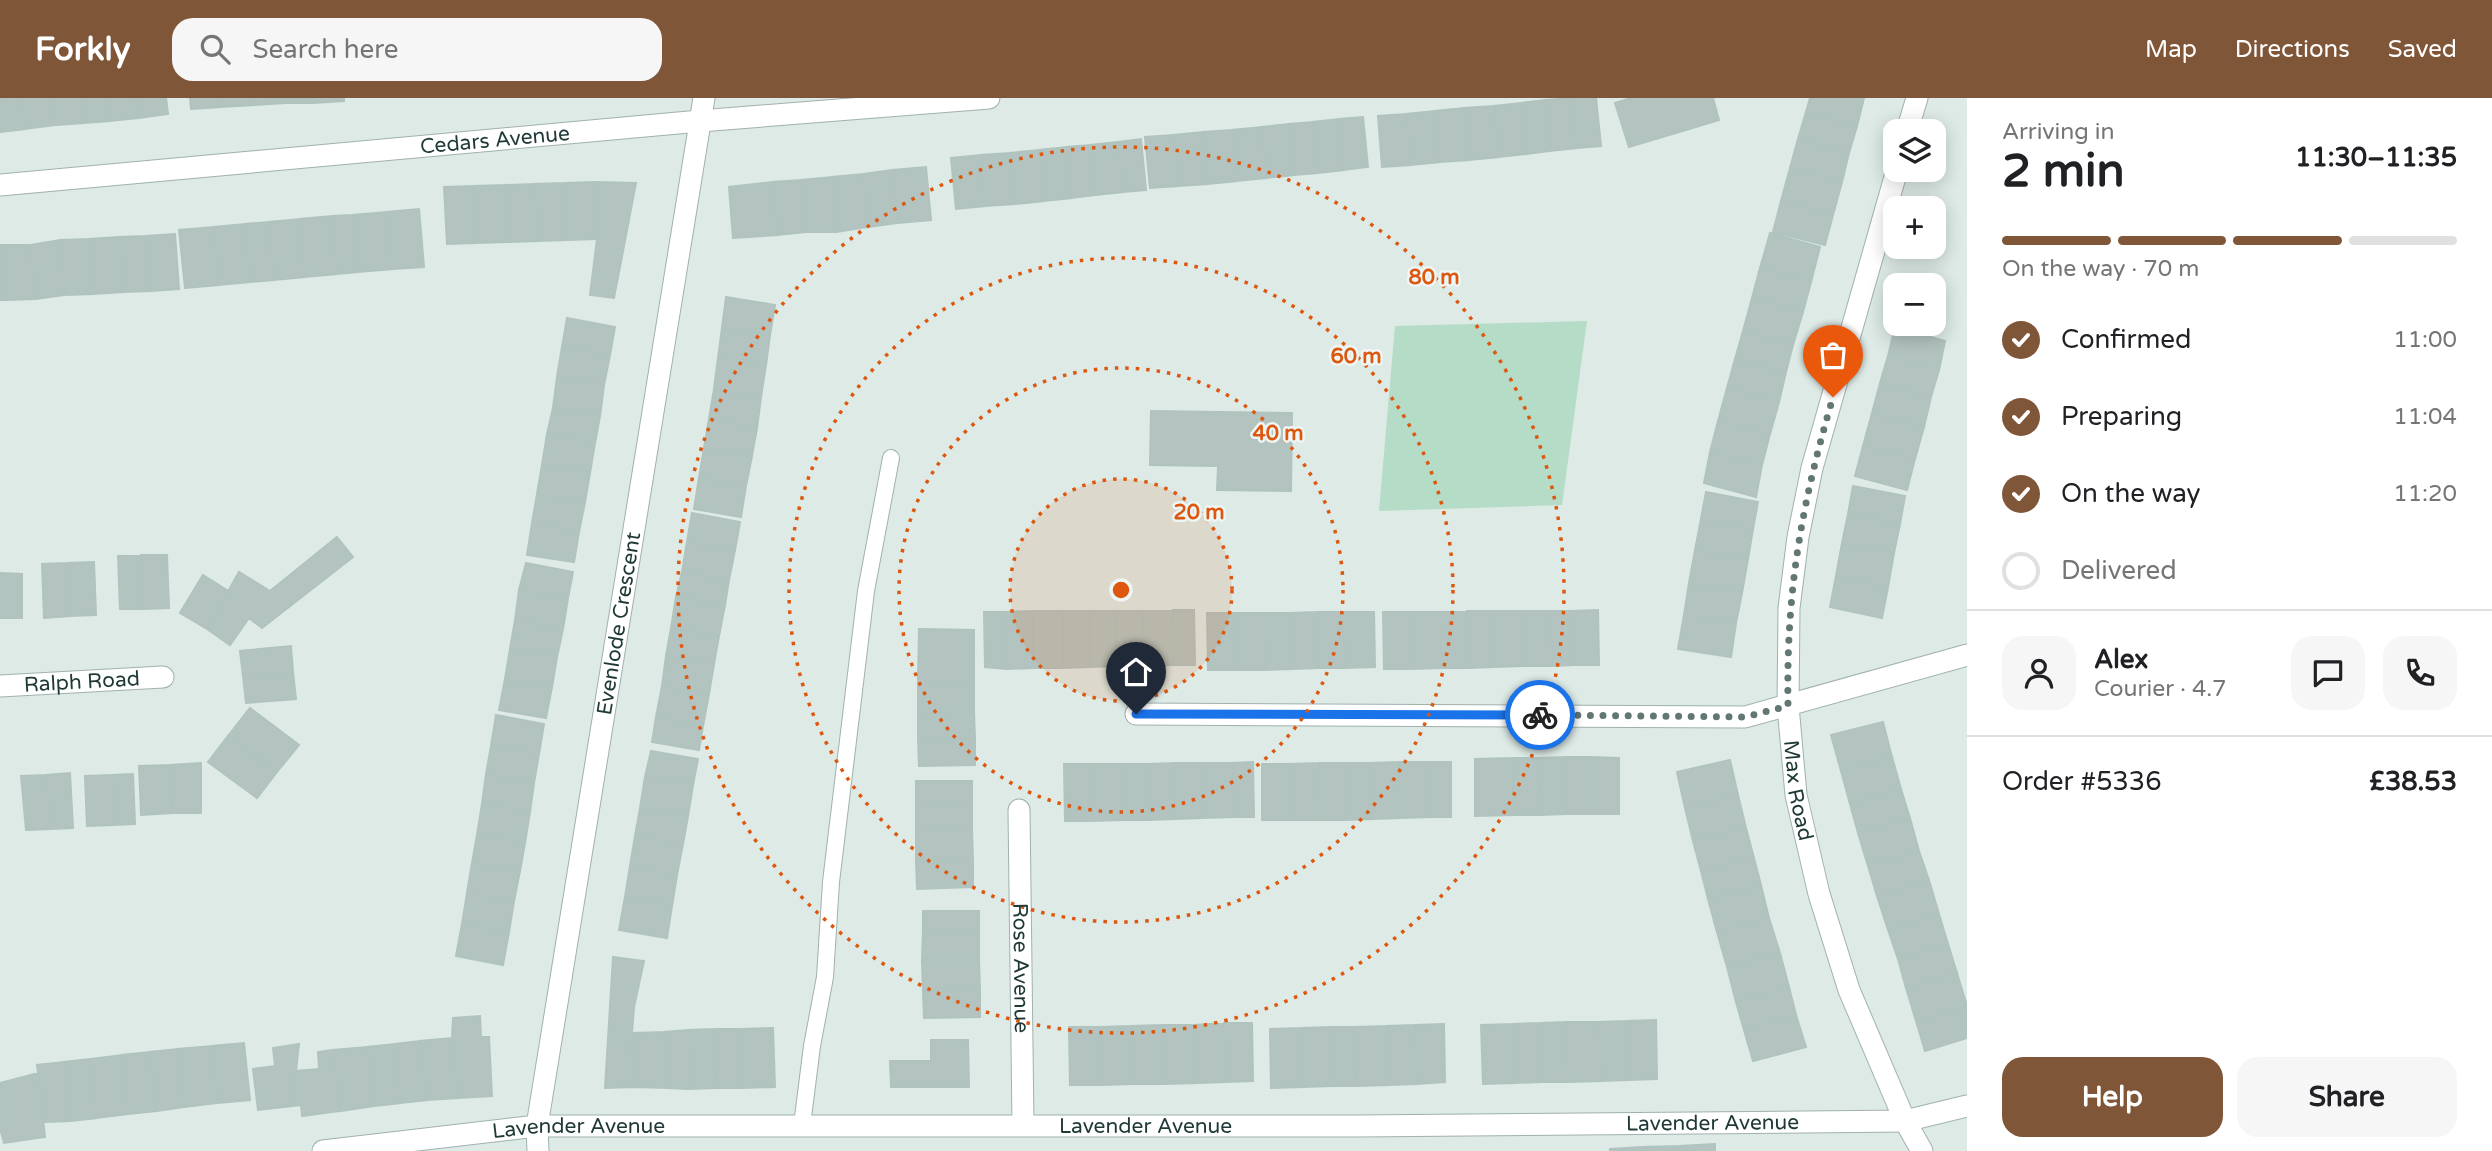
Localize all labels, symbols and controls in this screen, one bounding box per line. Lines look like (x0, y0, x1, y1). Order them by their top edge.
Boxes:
search box (172, 18, 662, 81)
text: Forkly (35, 30, 130, 69)
icon: search (196, 30, 234, 68)
text: Search here (252, 34, 399, 65)
text: Map (2145, 35, 2197, 64)
text: Directions (2235, 35, 2350, 64)
text: Saved (2388, 35, 2457, 64)
text: Arriving in (2002, 118, 2115, 146)
map controls (1883, 119, 1946, 336)
button: layers (1883, 119, 1946, 182)
street label: Cedars Avenue (419, 120, 571, 159)
text: 11:30–11:35 (2295, 142, 2457, 173)
text: 2 min (2002, 144, 2125, 199)
button: + (1883, 196, 1946, 259)
text: On the way · 70 m (2002, 255, 2199, 283)
text: 80 m (1408, 265, 1460, 290)
button: − (1883, 273, 1946, 336)
icon: check (2002, 321, 2040, 359)
text: Confirmed (2061, 324, 2191, 355)
pin (1803, 325, 1863, 397)
text: 11:00 (2393, 326, 2457, 354)
icon: bag (1814, 336, 1852, 374)
text: 60 m (1330, 344, 1382, 369)
icon: check (2002, 398, 2040, 436)
text: Preparing (2061, 401, 2182, 432)
text: 11:04 (2393, 403, 2457, 431)
text: 40 m (1252, 421, 1304, 446)
icon: check (2002, 475, 2040, 513)
text: On the way (2061, 478, 2201, 509)
text: 11:20 (2393, 480, 2457, 508)
text: 20 m (1173, 500, 1225, 525)
street label: Evenlode Crescent (591, 530, 646, 717)
text: Delivered (2061, 555, 2177, 586)
centre of rings (1109, 578, 1133, 602)
button: person (2002, 636, 2076, 710)
button: chat (2291, 636, 2365, 710)
button: phone (2383, 636, 2457, 710)
pin (1106, 642, 1166, 714)
text: Alex (2094, 644, 2148, 675)
icon: home (1117, 653, 1155, 691)
street label: Ralph Road (23, 666, 141, 697)
text: Courier · 4.7 (2094, 675, 2227, 703)
courier (1505, 680, 1575, 750)
icon: bike (1521, 696, 1559, 734)
street label: Max Road (1779, 739, 1819, 843)
text: Order #5336 (2002, 766, 2162, 797)
text: £38.53 (2369, 766, 2457, 797)
street label: Rose Avenue (1008, 903, 1034, 1033)
button: Help (2002, 1057, 2223, 1137)
button: Share (2237, 1057, 2457, 1137)
street label: Lavender Avenue (1626, 1109, 1799, 1136)
street label: Lavender Avenue (491, 1113, 665, 1144)
street label: Lavender Avenue (1059, 1114, 1232, 1139)

